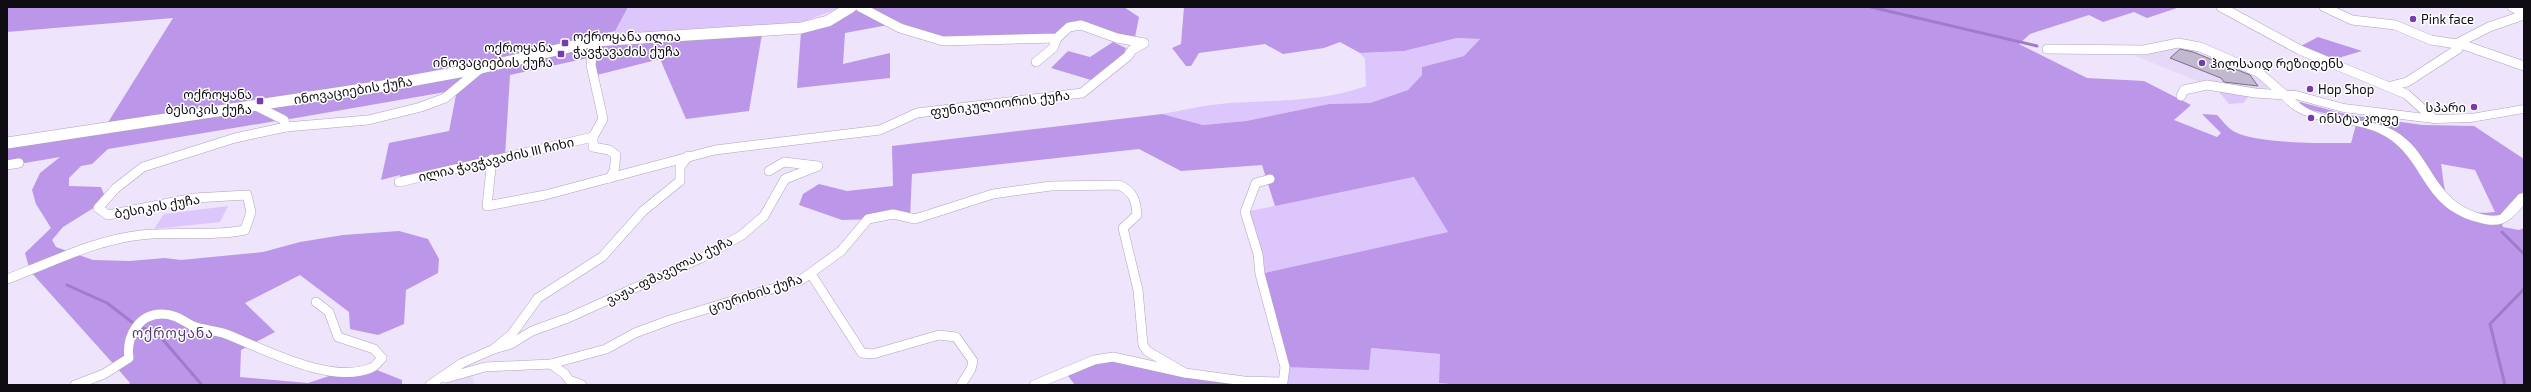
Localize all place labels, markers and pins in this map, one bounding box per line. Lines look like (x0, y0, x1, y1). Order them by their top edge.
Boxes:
place label: Pink face (2421, 11, 2474, 27)
marker: Pink face (2408, 14, 2418, 24)
place label: ოქროყანა ილია ჭავჭავაძის ქუჩა (573, 28, 681, 59)
marker: ოქროყანა ილია ჭავჭავაძის ქუჩა (560, 38, 570, 48)
place label: ოქროყანა ინოვაციების ქუჩა (433, 39, 553, 70)
marker: ოქროყანა ინოვაციების ქუჩა (556, 49, 566, 59)
place label: ჰილსაიდ რეზიდენს (2210, 55, 2344, 72)
marker: ჰილსაიდ რეზიდენს (2197, 58, 2207, 68)
place label: Hop Shop (2318, 81, 2374, 97)
marker: Hop Shop (2305, 84, 2315, 94)
place label: ოქროყანა ბესიკის ქუჩა (165, 86, 252, 117)
marker: ოქროყანა ბესიკის ქუჩა (255, 96, 265, 106)
place label: სპარი (2426, 99, 2466, 115)
marker: სპარი (2469, 102, 2479, 112)
place label: ინსტა კოფე (2319, 110, 2399, 126)
marker: ინსტა კოფე (2306, 113, 2316, 123)

